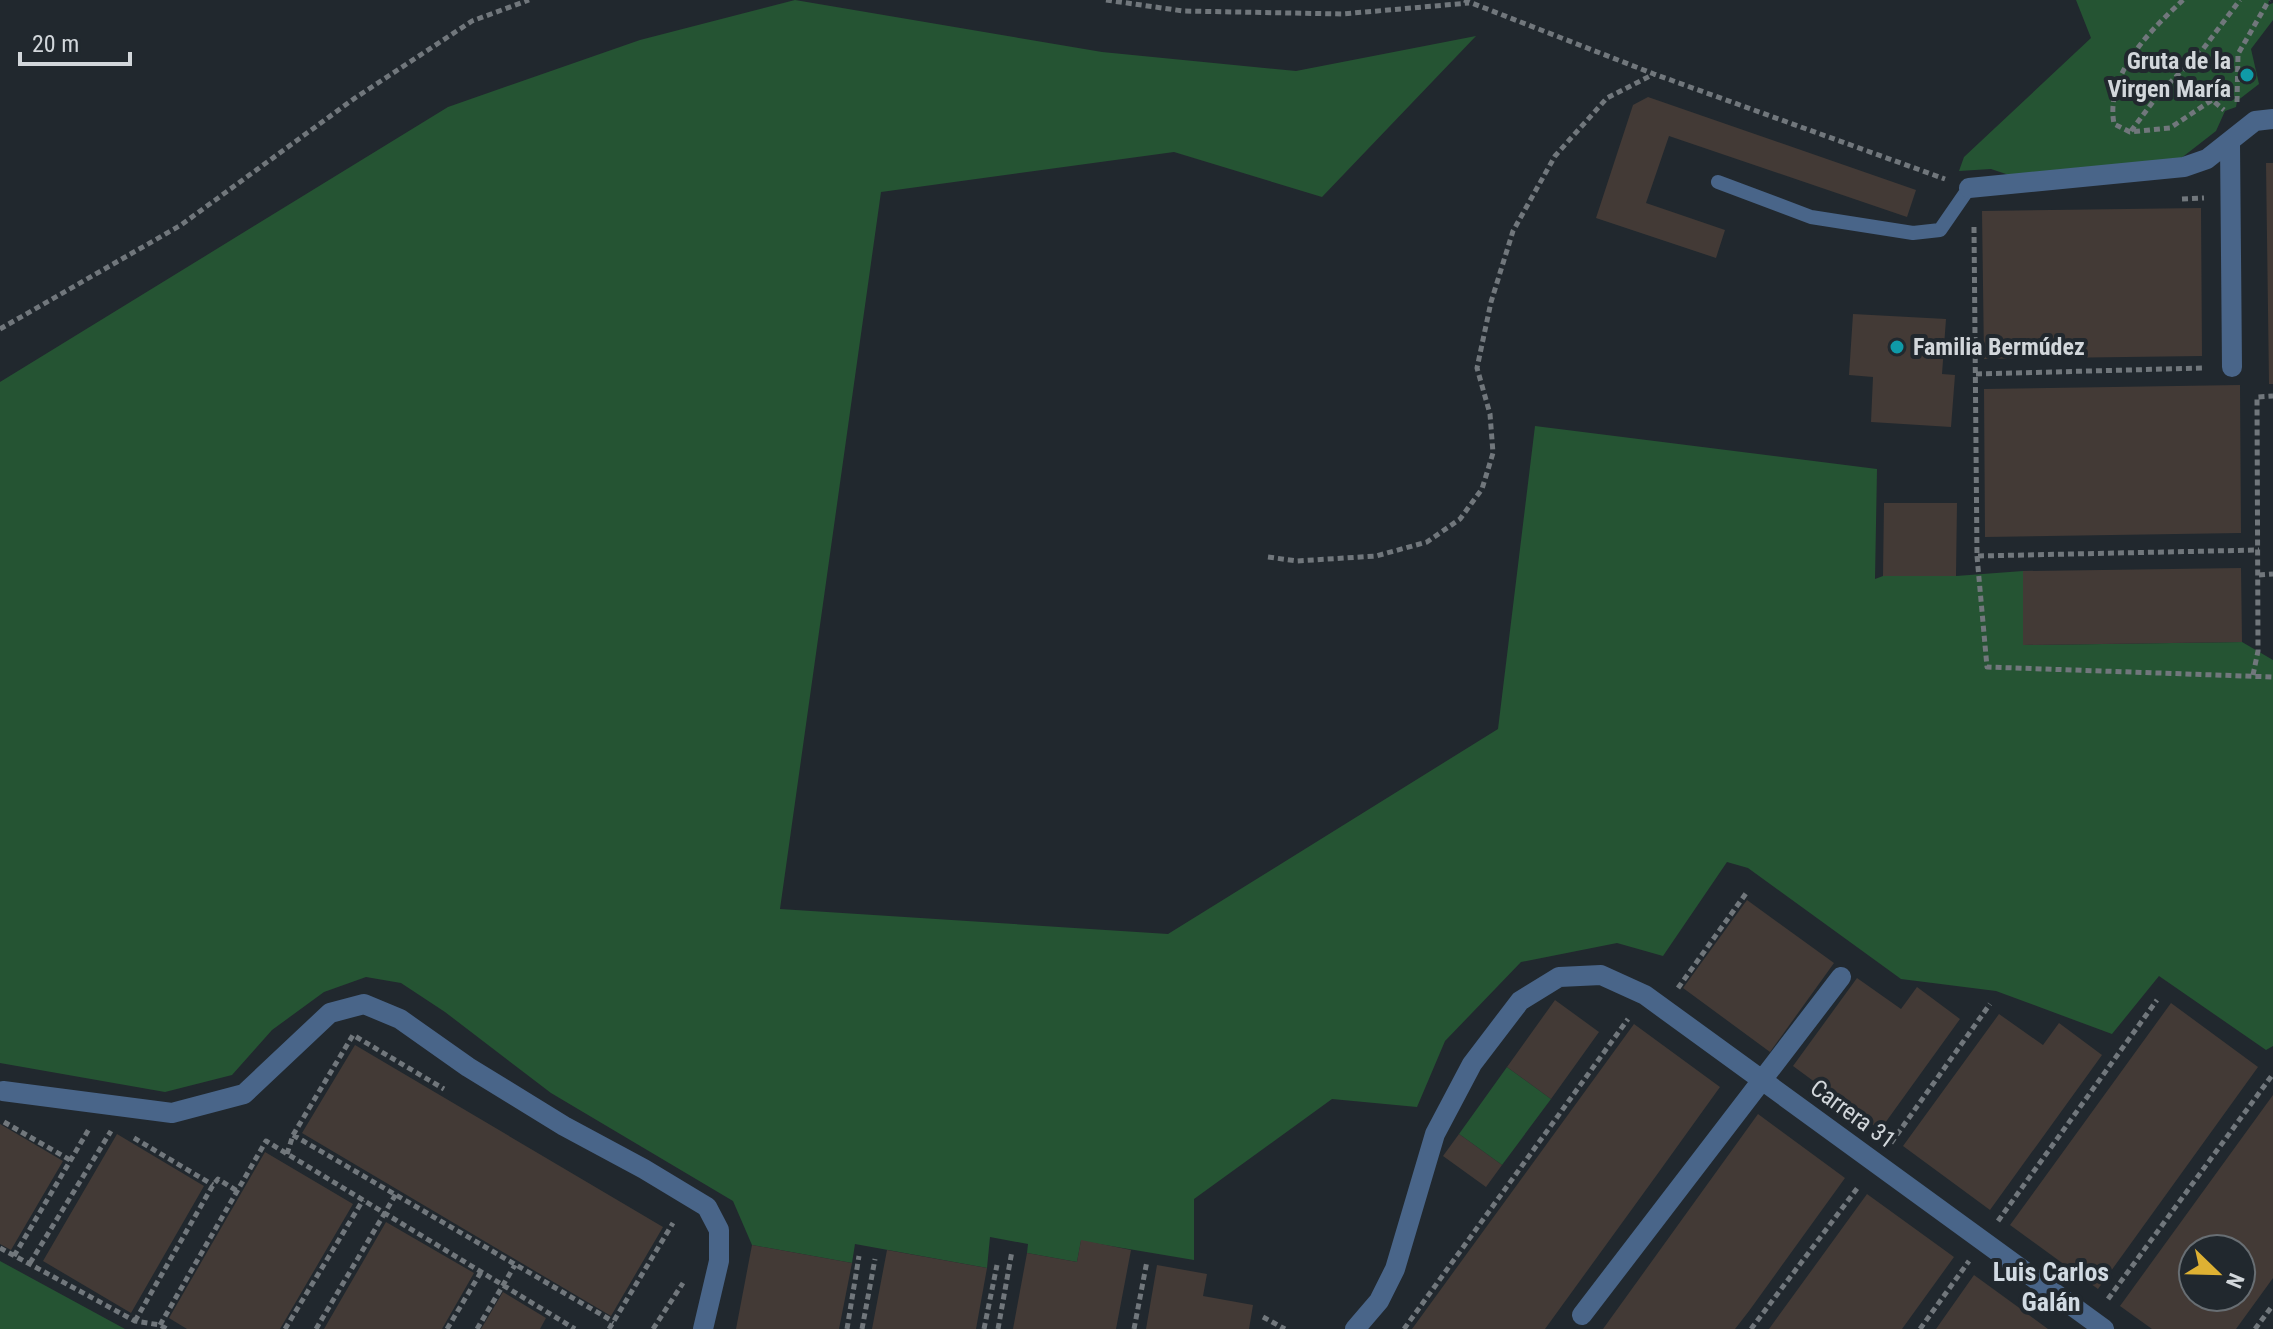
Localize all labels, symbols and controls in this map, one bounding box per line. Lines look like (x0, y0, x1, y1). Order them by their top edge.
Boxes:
scale bar (20, 16, 130, 66)
text: 20 m (32, 30, 79, 58)
place label: Gruta de la Virgen María (2107, 47, 2231, 103)
marker: Gruta de la Virgen María (2238, 66, 2256, 84)
place label: Familia Bermúdez (1913, 333, 2085, 361)
marker: Familia Bermúdez (1888, 338, 1906, 356)
street label: Carrera 31 (1805, 1074, 1901, 1154)
north arrow (2177, 1233, 2257, 1313)
district label: Luis Carlos Galán (1993, 1257, 2109, 1317)
text: N (2221, 1270, 2249, 1292)

